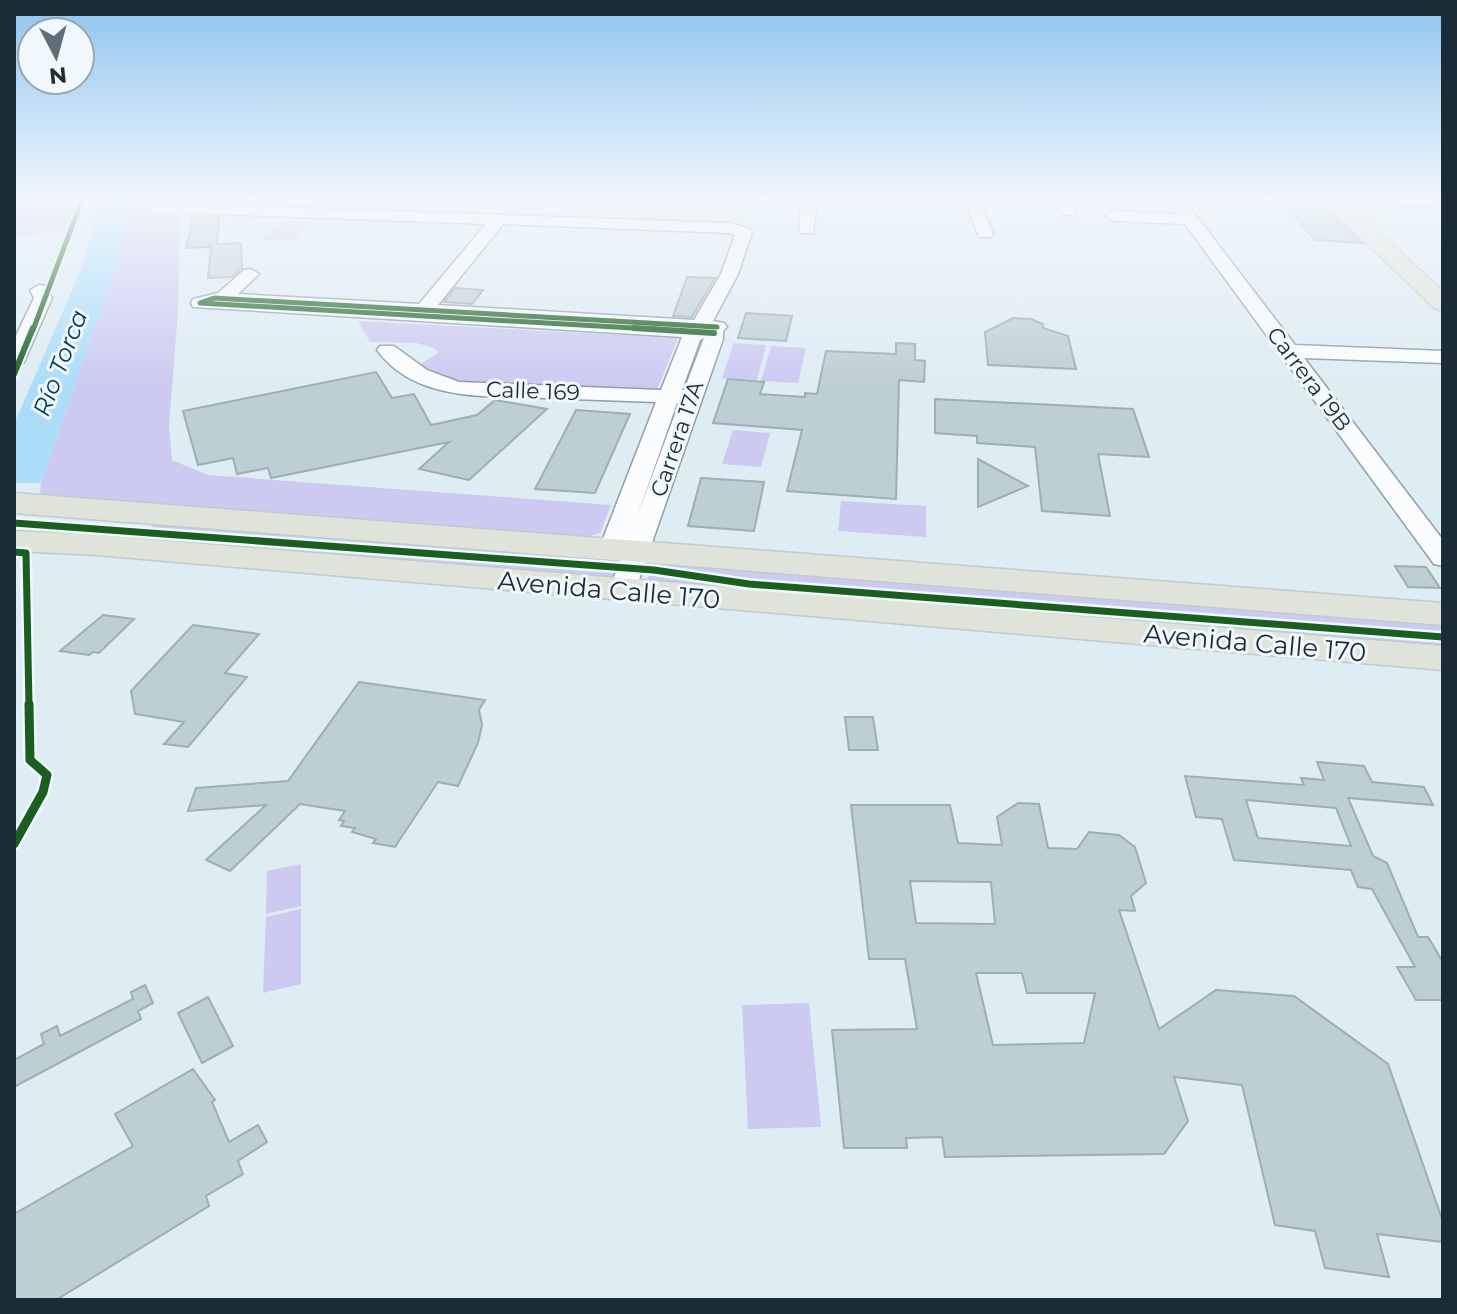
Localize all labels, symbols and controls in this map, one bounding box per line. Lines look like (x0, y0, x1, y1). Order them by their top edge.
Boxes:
north arrow (16, 16, 96, 96)
text: N (48, 61, 68, 90)
water label: Río Torca (26, 306, 94, 420)
street label: Carrera 19B (1261, 322, 1357, 436)
street label: Calle 169 (486, 376, 580, 406)
street label: Carrera 17A (645, 377, 709, 501)
street label: Avenida Calle 170 (496, 564, 722, 616)
street label: Avenida Calle 170 (1142, 617, 1368, 669)

